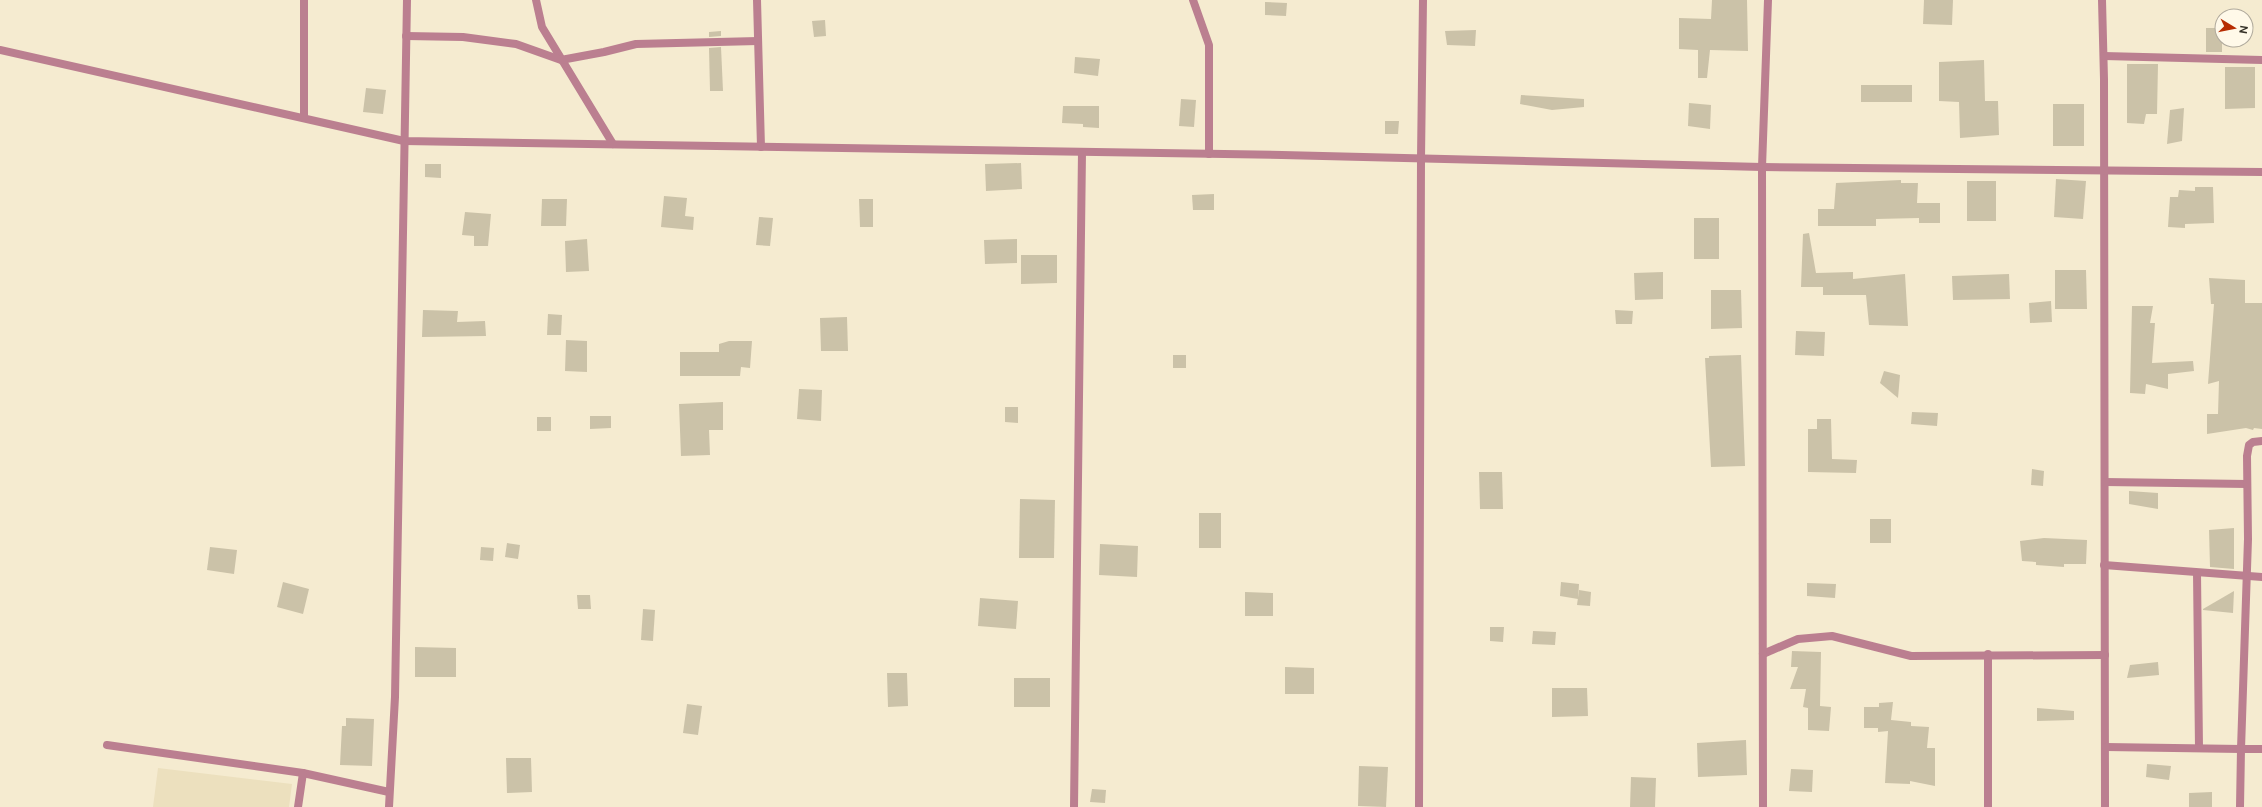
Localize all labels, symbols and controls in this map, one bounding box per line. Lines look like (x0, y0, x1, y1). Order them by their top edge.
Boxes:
north arrow (2214, 8, 2254, 48)
text: N (2236, 25, 2251, 35)

